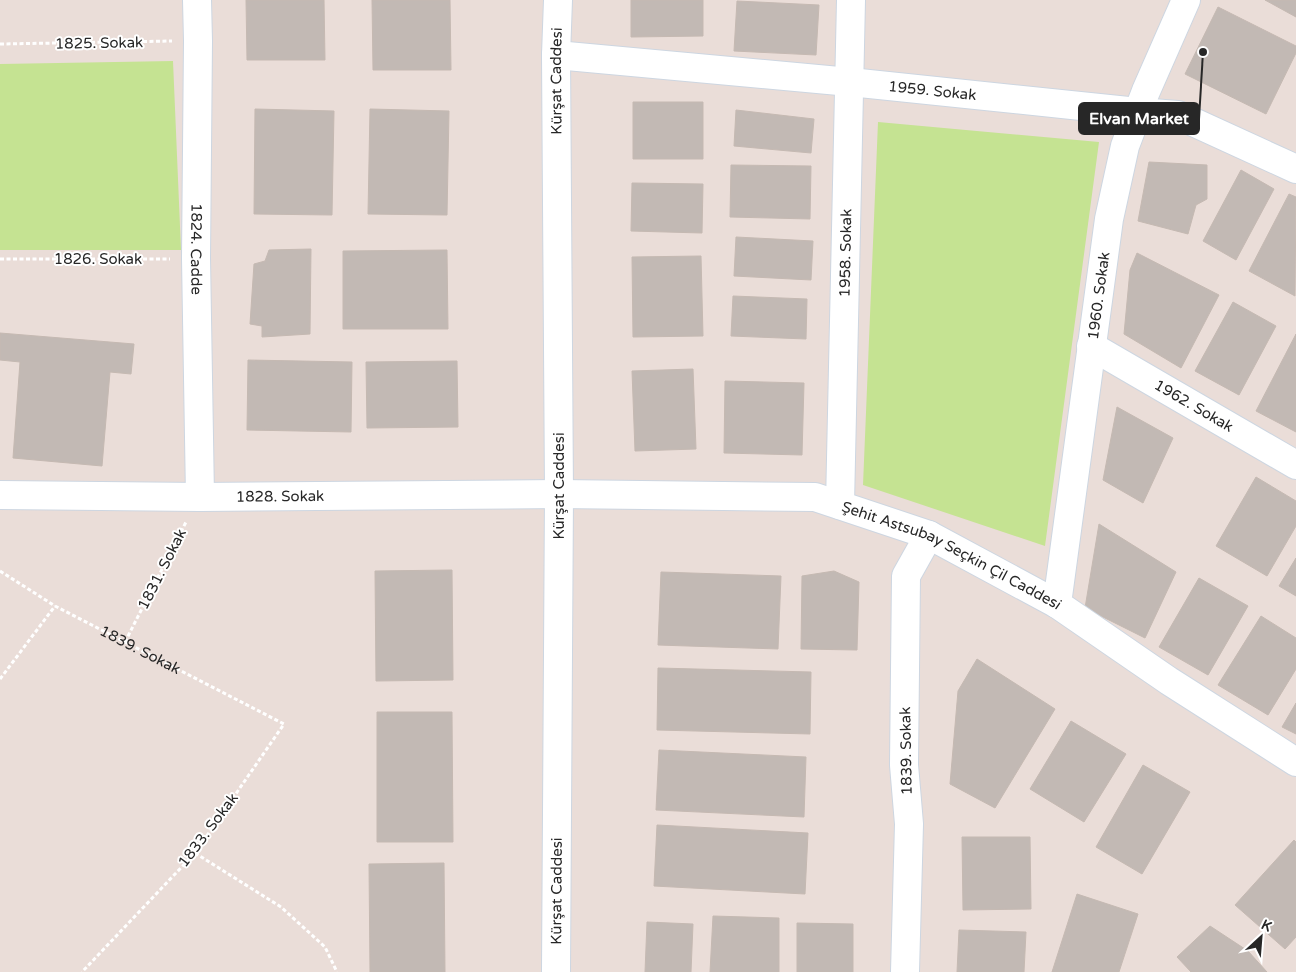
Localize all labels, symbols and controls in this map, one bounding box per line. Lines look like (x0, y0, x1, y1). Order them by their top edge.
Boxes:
street label: Kürşat Caddesi (547, 27, 566, 135)
street label: 1825. Sokak (55, 33, 143, 53)
street label: 1959. Sokak (887, 77, 977, 104)
callout: Elvan Market (1079, 103, 1199, 134)
text: Elvan Market (1089, 109, 1190, 129)
street label: 1824. Cadde (187, 203, 206, 295)
street label: 1958. Sokak (836, 209, 855, 298)
street label: 1826. Sokak (54, 250, 142, 268)
street label: 1960. Sokak (1084, 251, 1113, 341)
street label: 1962. Sokak (1151, 376, 1237, 436)
street label: Kürşat Caddesi (550, 432, 568, 540)
street label: 1828. Sokak (236, 487, 324, 506)
street label: Şehit Astsubay Seçkin Çil Caddesi (839, 498, 1065, 613)
street label: 1831. Sokak (134, 525, 190, 613)
street label: 1839. Sokak (97, 622, 184, 678)
street label: 1839. Sokak (896, 707, 916, 795)
street label: 1833. Sokak (174, 789, 242, 871)
street label: Kürşat Caddesi (547, 837, 566, 945)
north arrow (1236, 912, 1286, 962)
text: K (1259, 916, 1275, 936)

